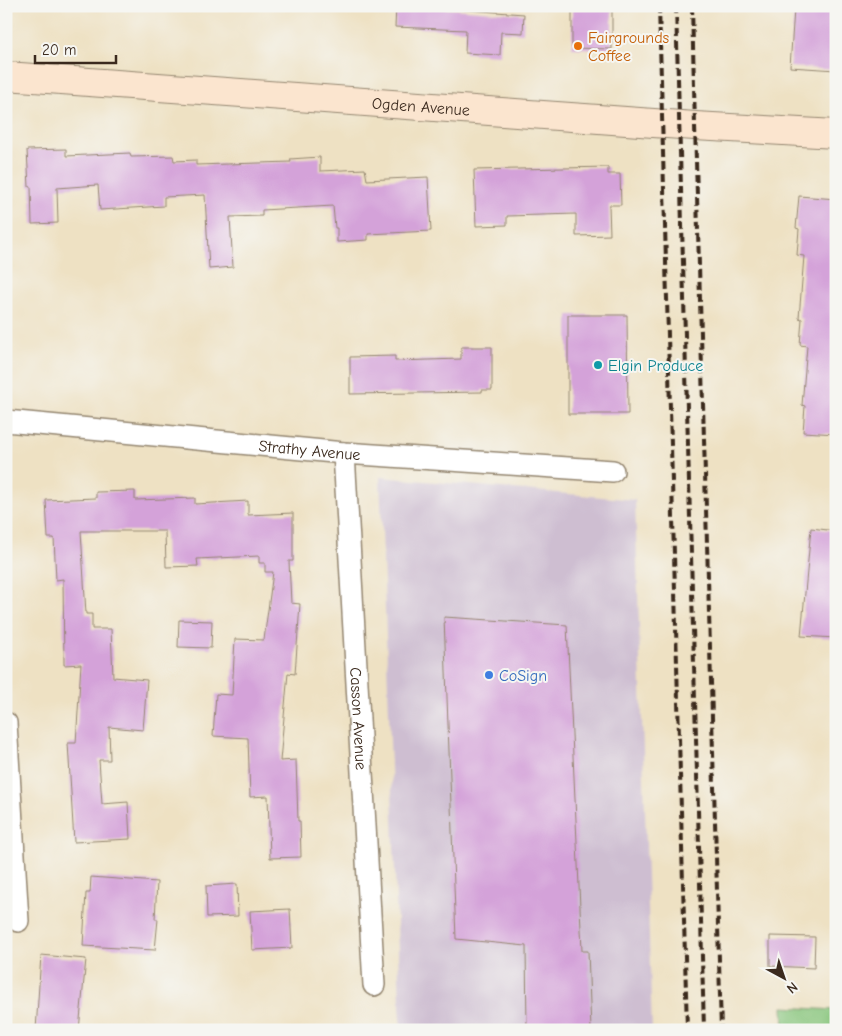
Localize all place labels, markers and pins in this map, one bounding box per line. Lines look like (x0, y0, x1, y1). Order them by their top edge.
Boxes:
place label: Fairgrounds Coffee (588, 29, 670, 65)
marker: Fairgrounds Coffee (572, 40, 584, 52)
place label: Elgin Produce (608, 357, 703, 375)
marker: Elgin Produce (592, 359, 604, 371)
place label: CoSign (499, 667, 547, 685)
marker: CoSign (483, 669, 495, 681)

